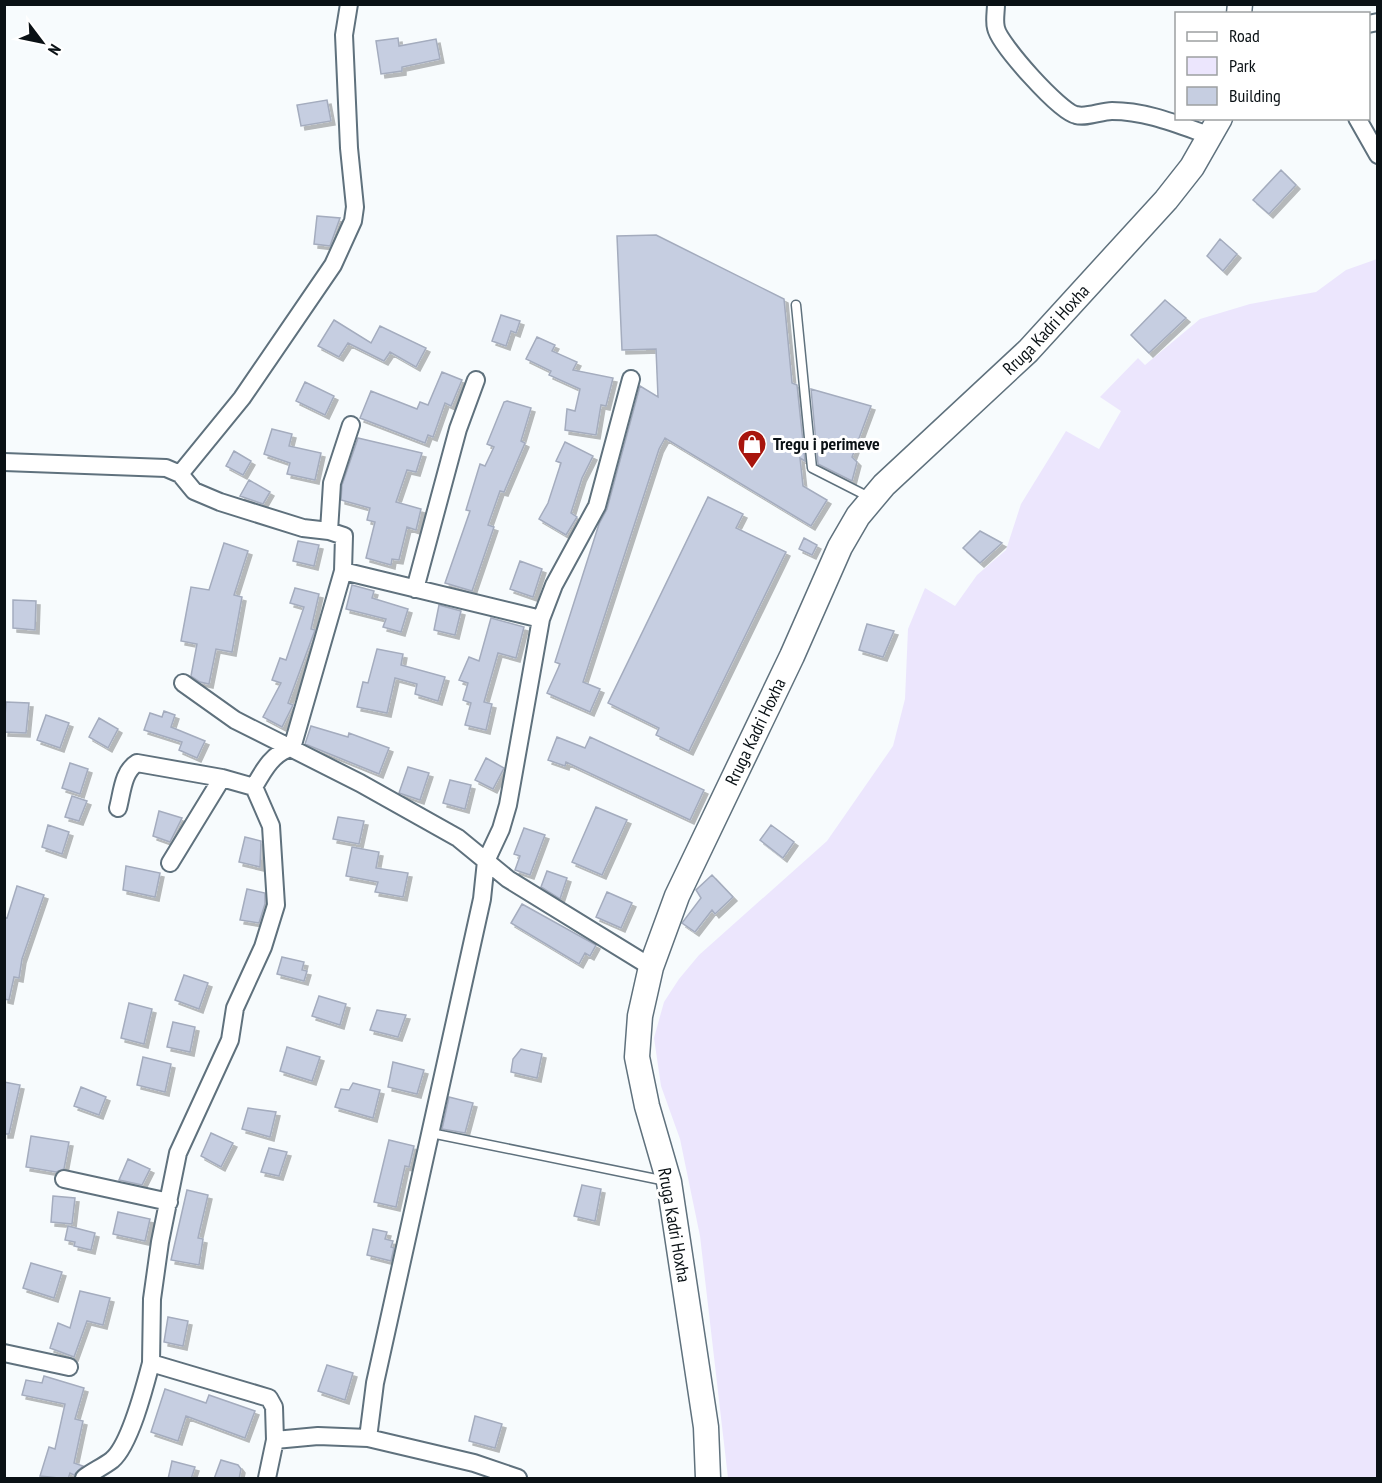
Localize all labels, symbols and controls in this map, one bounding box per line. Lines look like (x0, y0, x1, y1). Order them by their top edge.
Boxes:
north arrow (12, 12, 72, 72)
legend (1175, 12, 1370, 120)
text: Road (1229, 24, 1260, 47)
text: N (44, 41, 65, 59)
text: Park (1229, 54, 1256, 77)
text: Building (1229, 84, 1281, 107)
street label: Rruga Kadri Hoxha (998, 280, 1094, 380)
shop icon: Tregu i perimeve (736, 428, 768, 470)
place label: Tregu i perimeve (773, 432, 880, 455)
street label: Rruga Kadri Hoxha (720, 674, 791, 789)
street label: Rruga Kadri Hoxha (653, 1166, 696, 1284)

